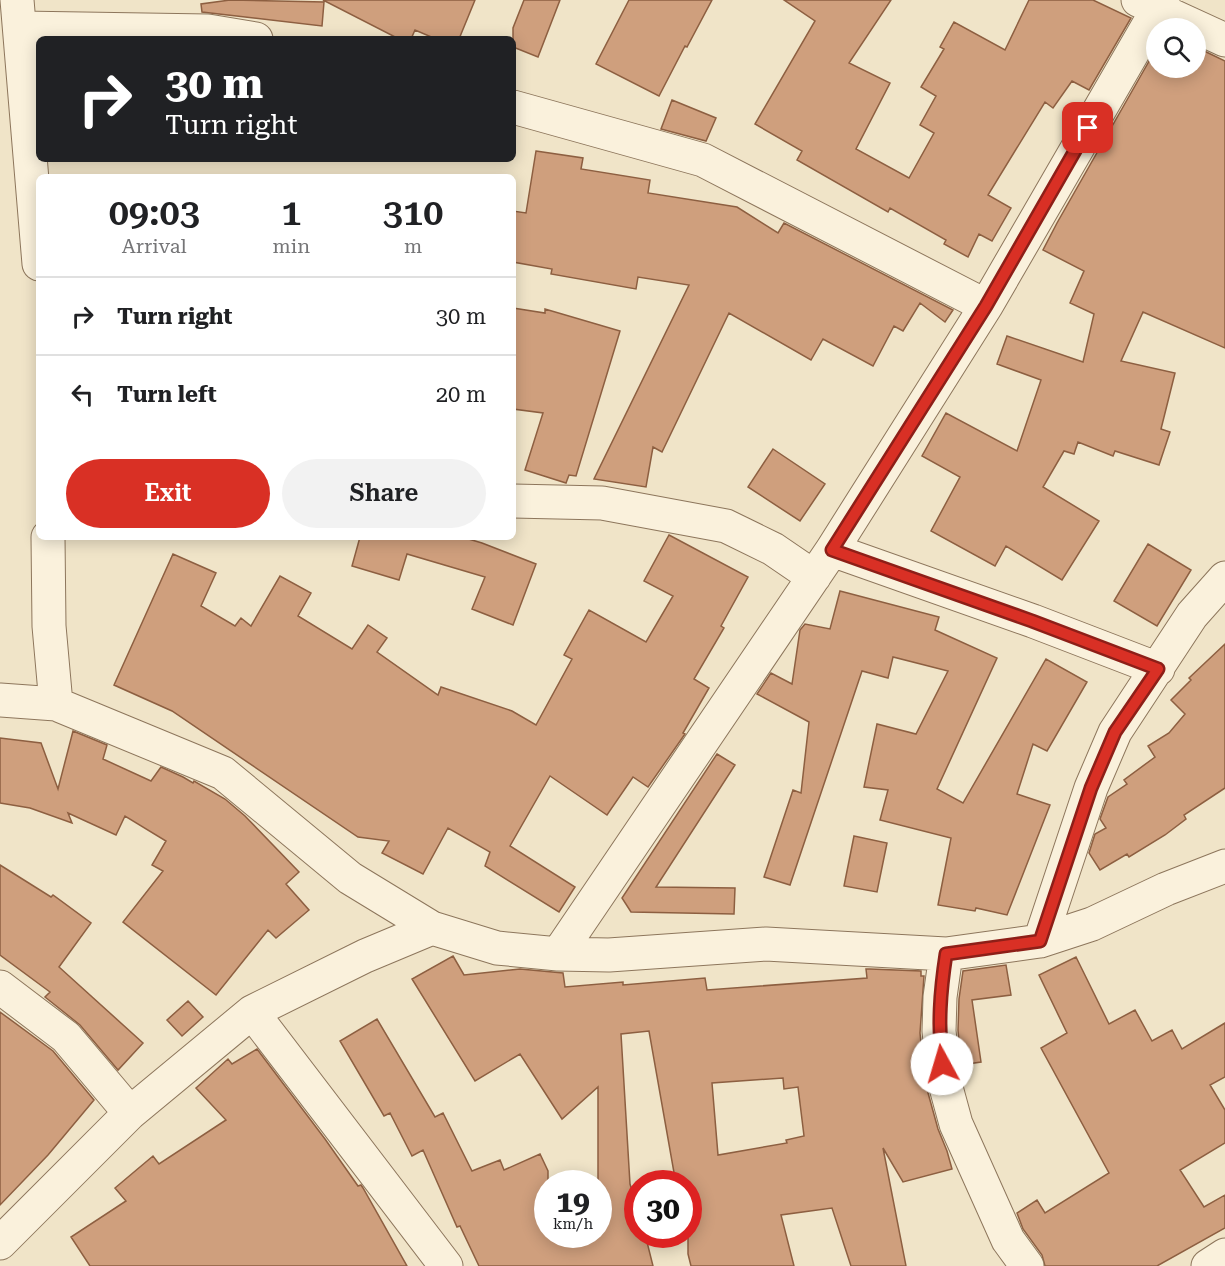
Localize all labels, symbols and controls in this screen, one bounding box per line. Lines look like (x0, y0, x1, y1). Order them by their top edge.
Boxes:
map controls (1146, 18, 1206, 78)
button: search (1146, 18, 1206, 78)
text: 30 m (165, 59, 263, 108)
icon: right (66, 60, 144, 138)
pin (1062, 102, 1113, 153)
text: Turn right (165, 109, 298, 141)
icon: arrive (1071, 111, 1104, 144)
text: 09:03 (109, 192, 200, 234)
text: 1 (281, 192, 301, 234)
text: 310 (383, 192, 443, 234)
text: Arrival (122, 234, 187, 258)
text: min (273, 234, 310, 258)
text: m (404, 234, 422, 258)
icon: right (66, 300, 99, 333)
text: Turn right (117, 304, 232, 329)
text: 30 m (436, 304, 486, 329)
icon: left (66, 378, 99, 411)
text: Turn left (117, 382, 217, 407)
text: 20 m (436, 382, 486, 407)
button: Exit (66, 459, 270, 528)
button: Share (282, 459, 486, 528)
position arrow (910, 1032, 974, 1096)
speed limit sign: 30 (624, 1170, 702, 1248)
text: 19 (556, 1184, 590, 1219)
text: km/h (553, 1215, 593, 1233)

